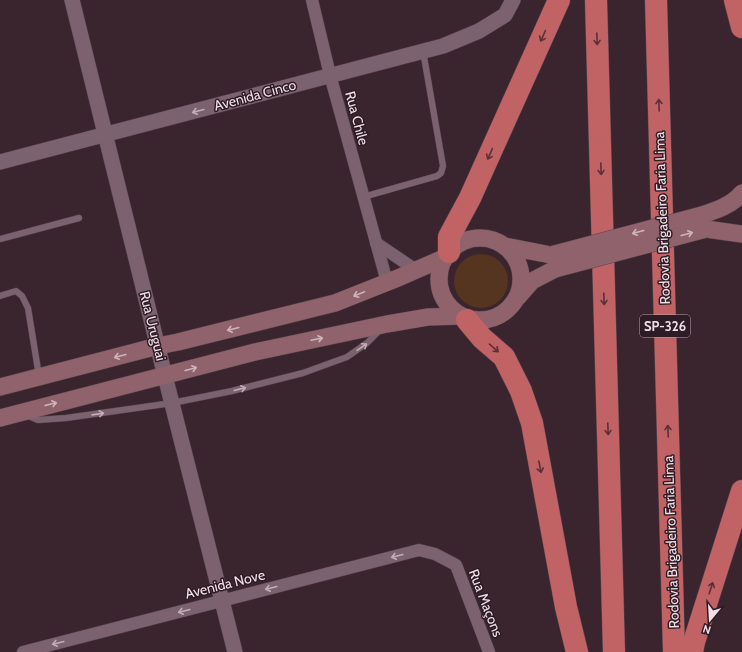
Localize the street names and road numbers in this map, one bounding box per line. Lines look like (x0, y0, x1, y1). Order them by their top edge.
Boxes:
street label: Avenida Cinco (212, 75, 298, 115)
street label: Rua Chile (341, 89, 373, 147)
street label: Rodovia Brigadeiro Faria Lima (650, 131, 674, 305)
street label: Rua Uruguai (136, 289, 170, 363)
road number: SP-326 (640, 315, 690, 337)
street label: Rodovia Brigadeiro Faria Lima (659, 455, 683, 629)
street label: Avenida Nove (183, 565, 267, 603)
street label: Rua Maçons (465, 567, 507, 640)

